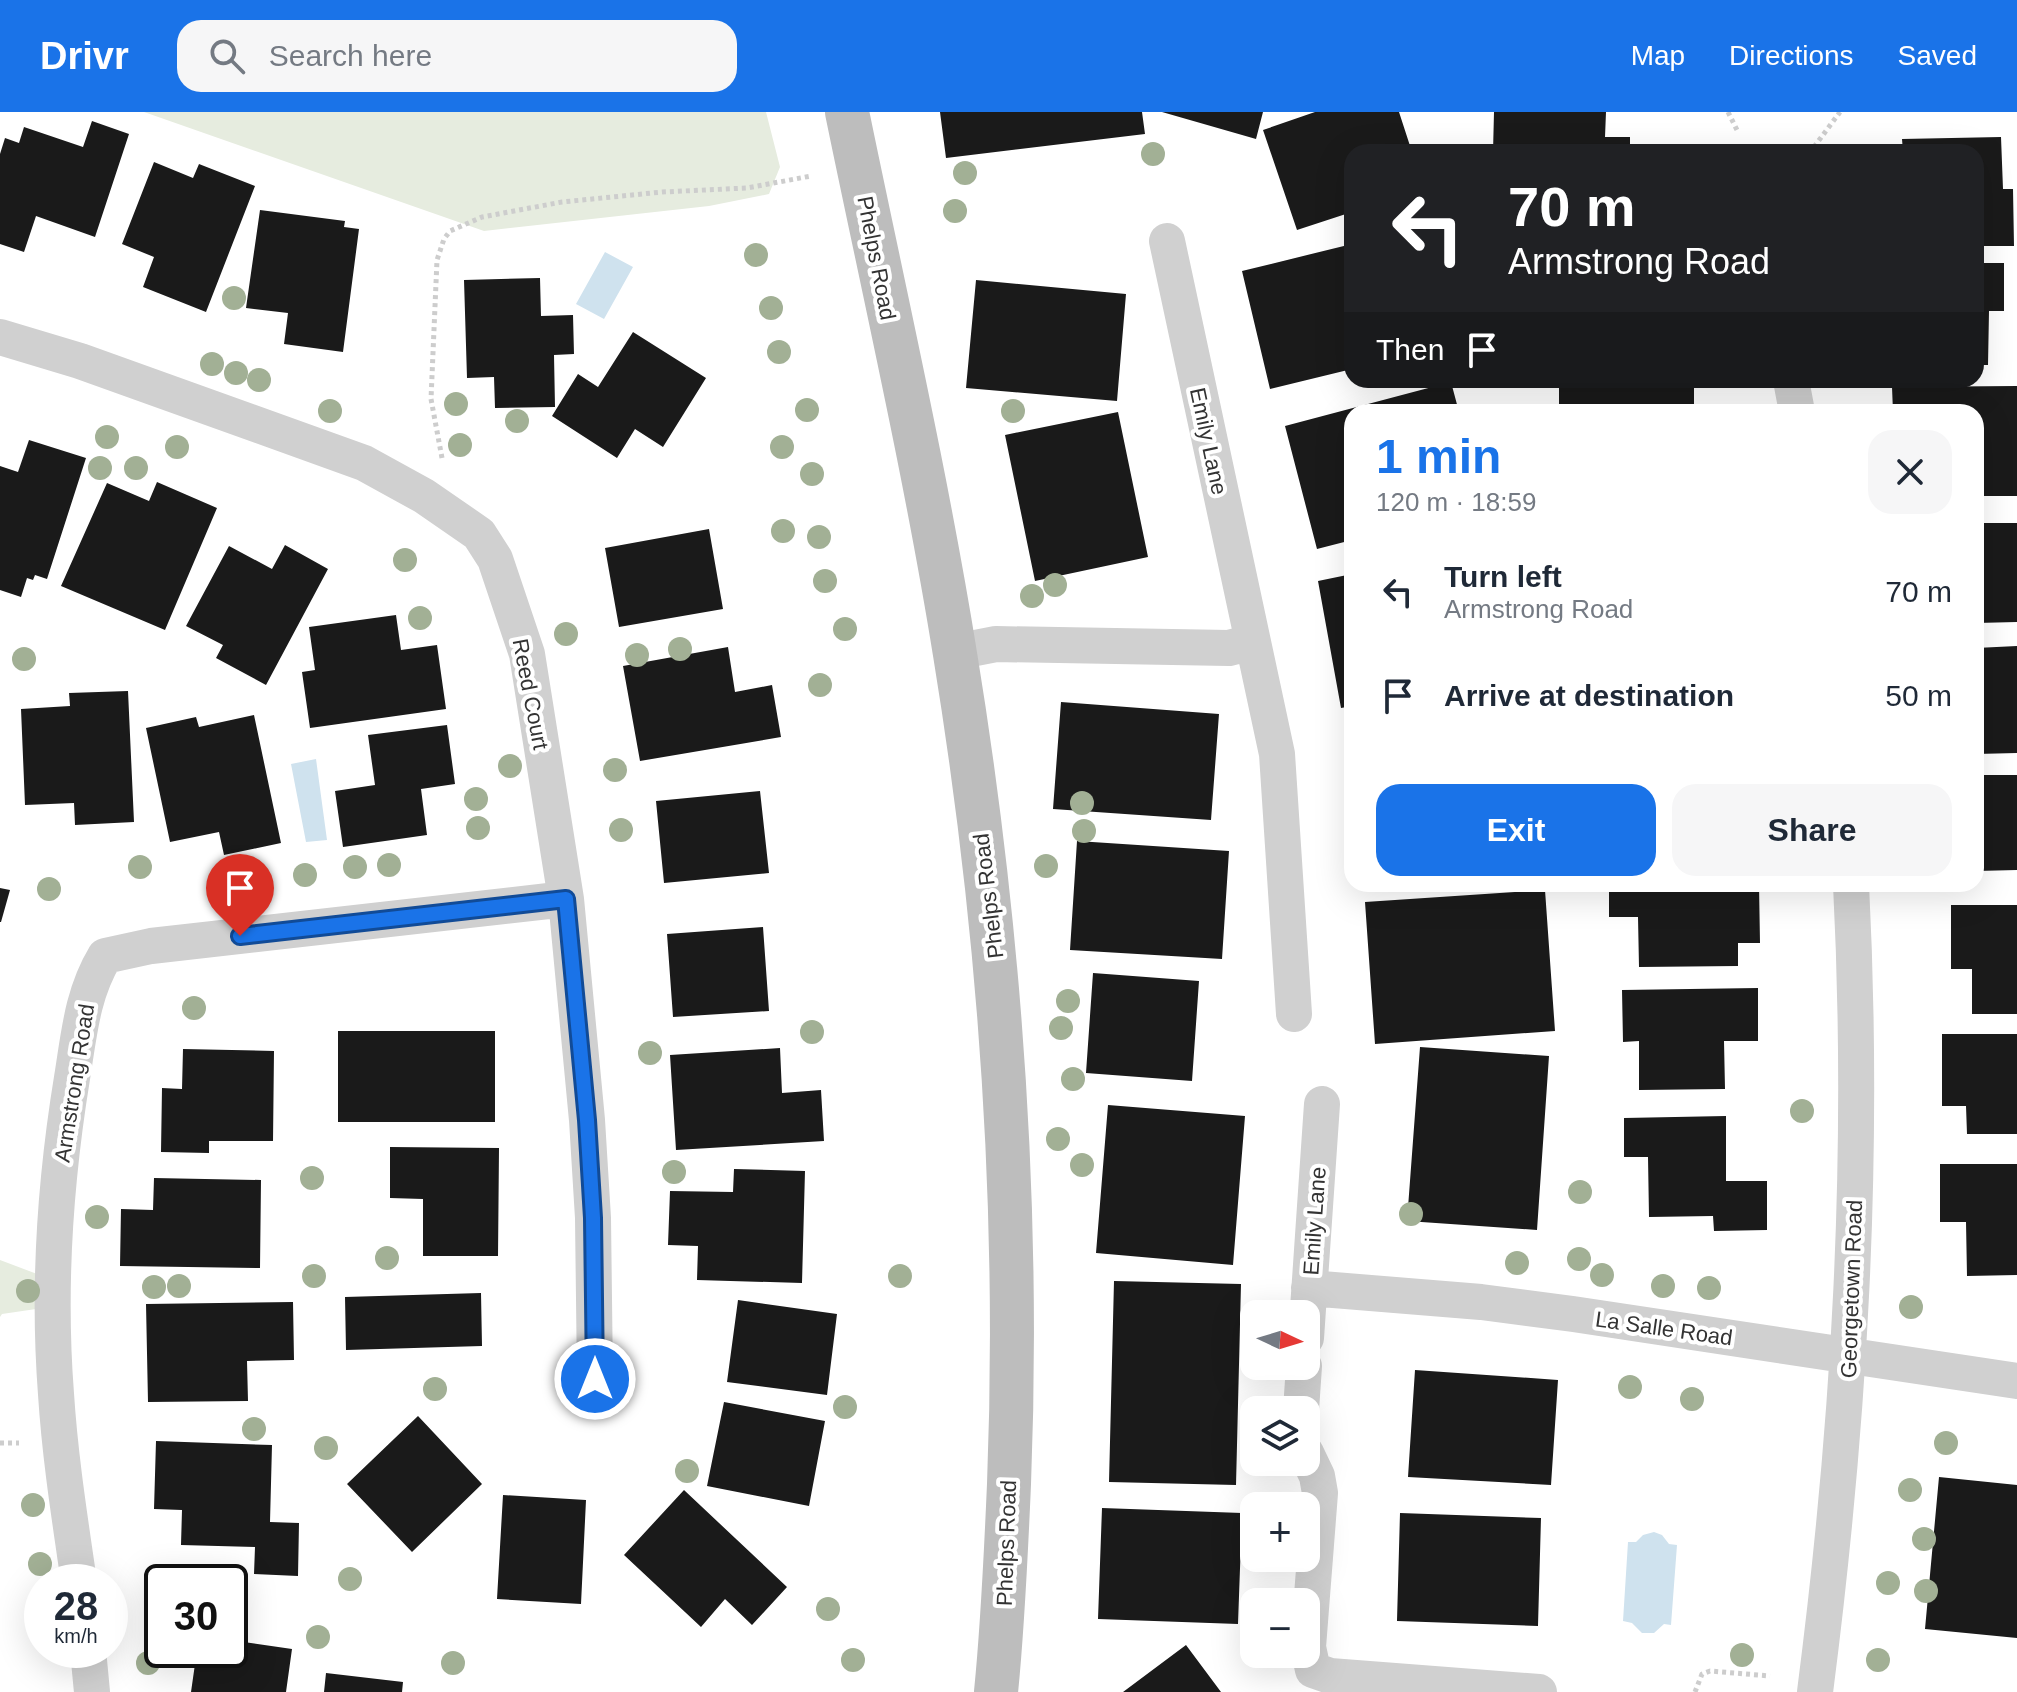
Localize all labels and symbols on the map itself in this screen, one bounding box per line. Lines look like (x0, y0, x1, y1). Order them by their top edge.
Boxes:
street label: Phelps Road (852, 194, 901, 322)
street label: Emily Lane (1185, 385, 1232, 497)
street label: Reed Court (508, 636, 554, 752)
street label: Phelps Road (968, 832, 1009, 960)
pin (206, 854, 274, 936)
street label: Armstrong Road (50, 1002, 99, 1164)
street label: Emily Lane (1298, 1166, 1331, 1276)
street label: Georgetown Road (1836, 1199, 1867, 1379)
north arrow (1240, 1300, 1320, 1380)
street label: La Salle Road (1594, 1306, 1734, 1350)
position arrow (553, 1337, 637, 1421)
street label: Phelps Road (992, 1480, 1021, 1606)
speed limit sign: 30 (144, 1564, 248, 1668)

